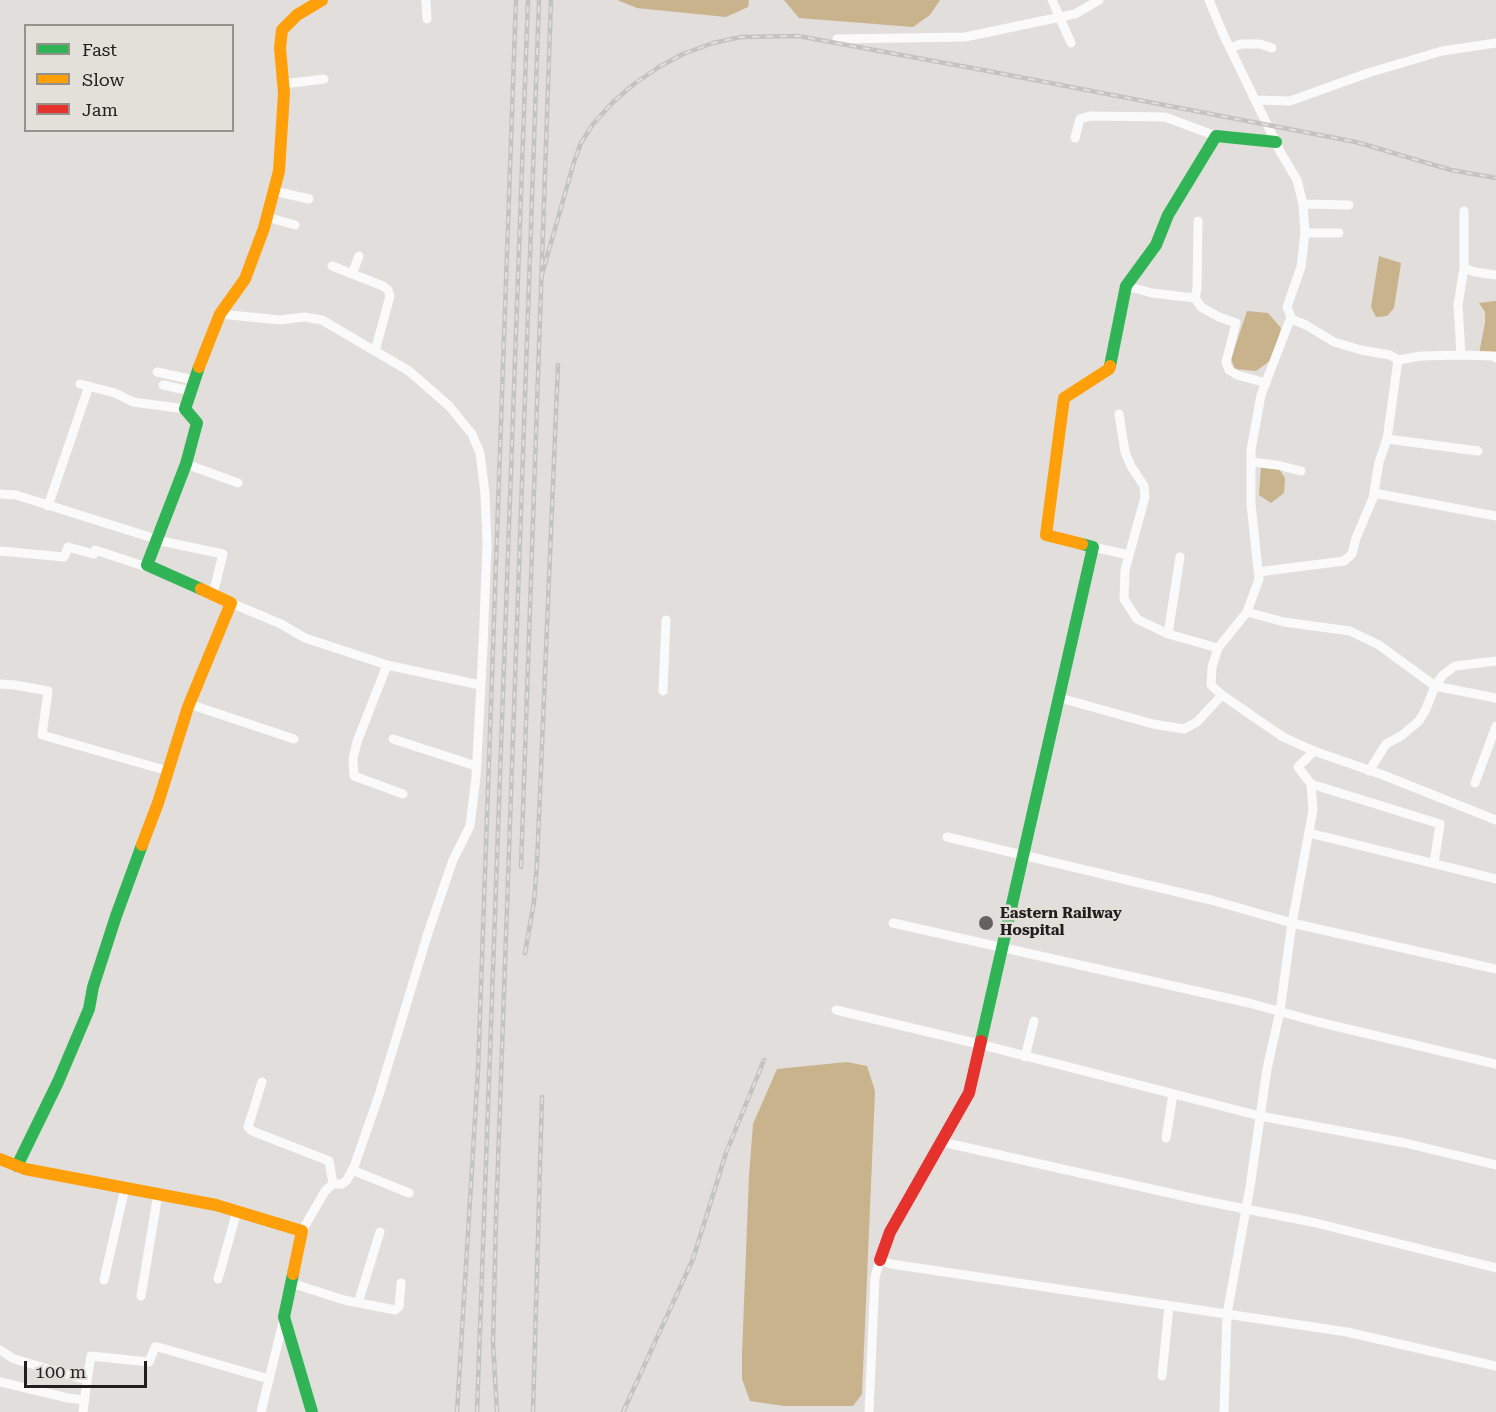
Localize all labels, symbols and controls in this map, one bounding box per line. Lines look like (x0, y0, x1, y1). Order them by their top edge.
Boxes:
legend (24, 24, 234, 132)
text: Fast (82, 39, 117, 60)
text: Slow (82, 69, 124, 90)
text: Jam (82, 99, 118, 120)
place label: Eastern Railway Hospital (1000, 905, 1122, 940)
marker: Eastern Railway Hospital (977, 914, 995, 932)
scale bar (27, 1349, 150, 1387)
text: 100 m (35, 1361, 86, 1382)

